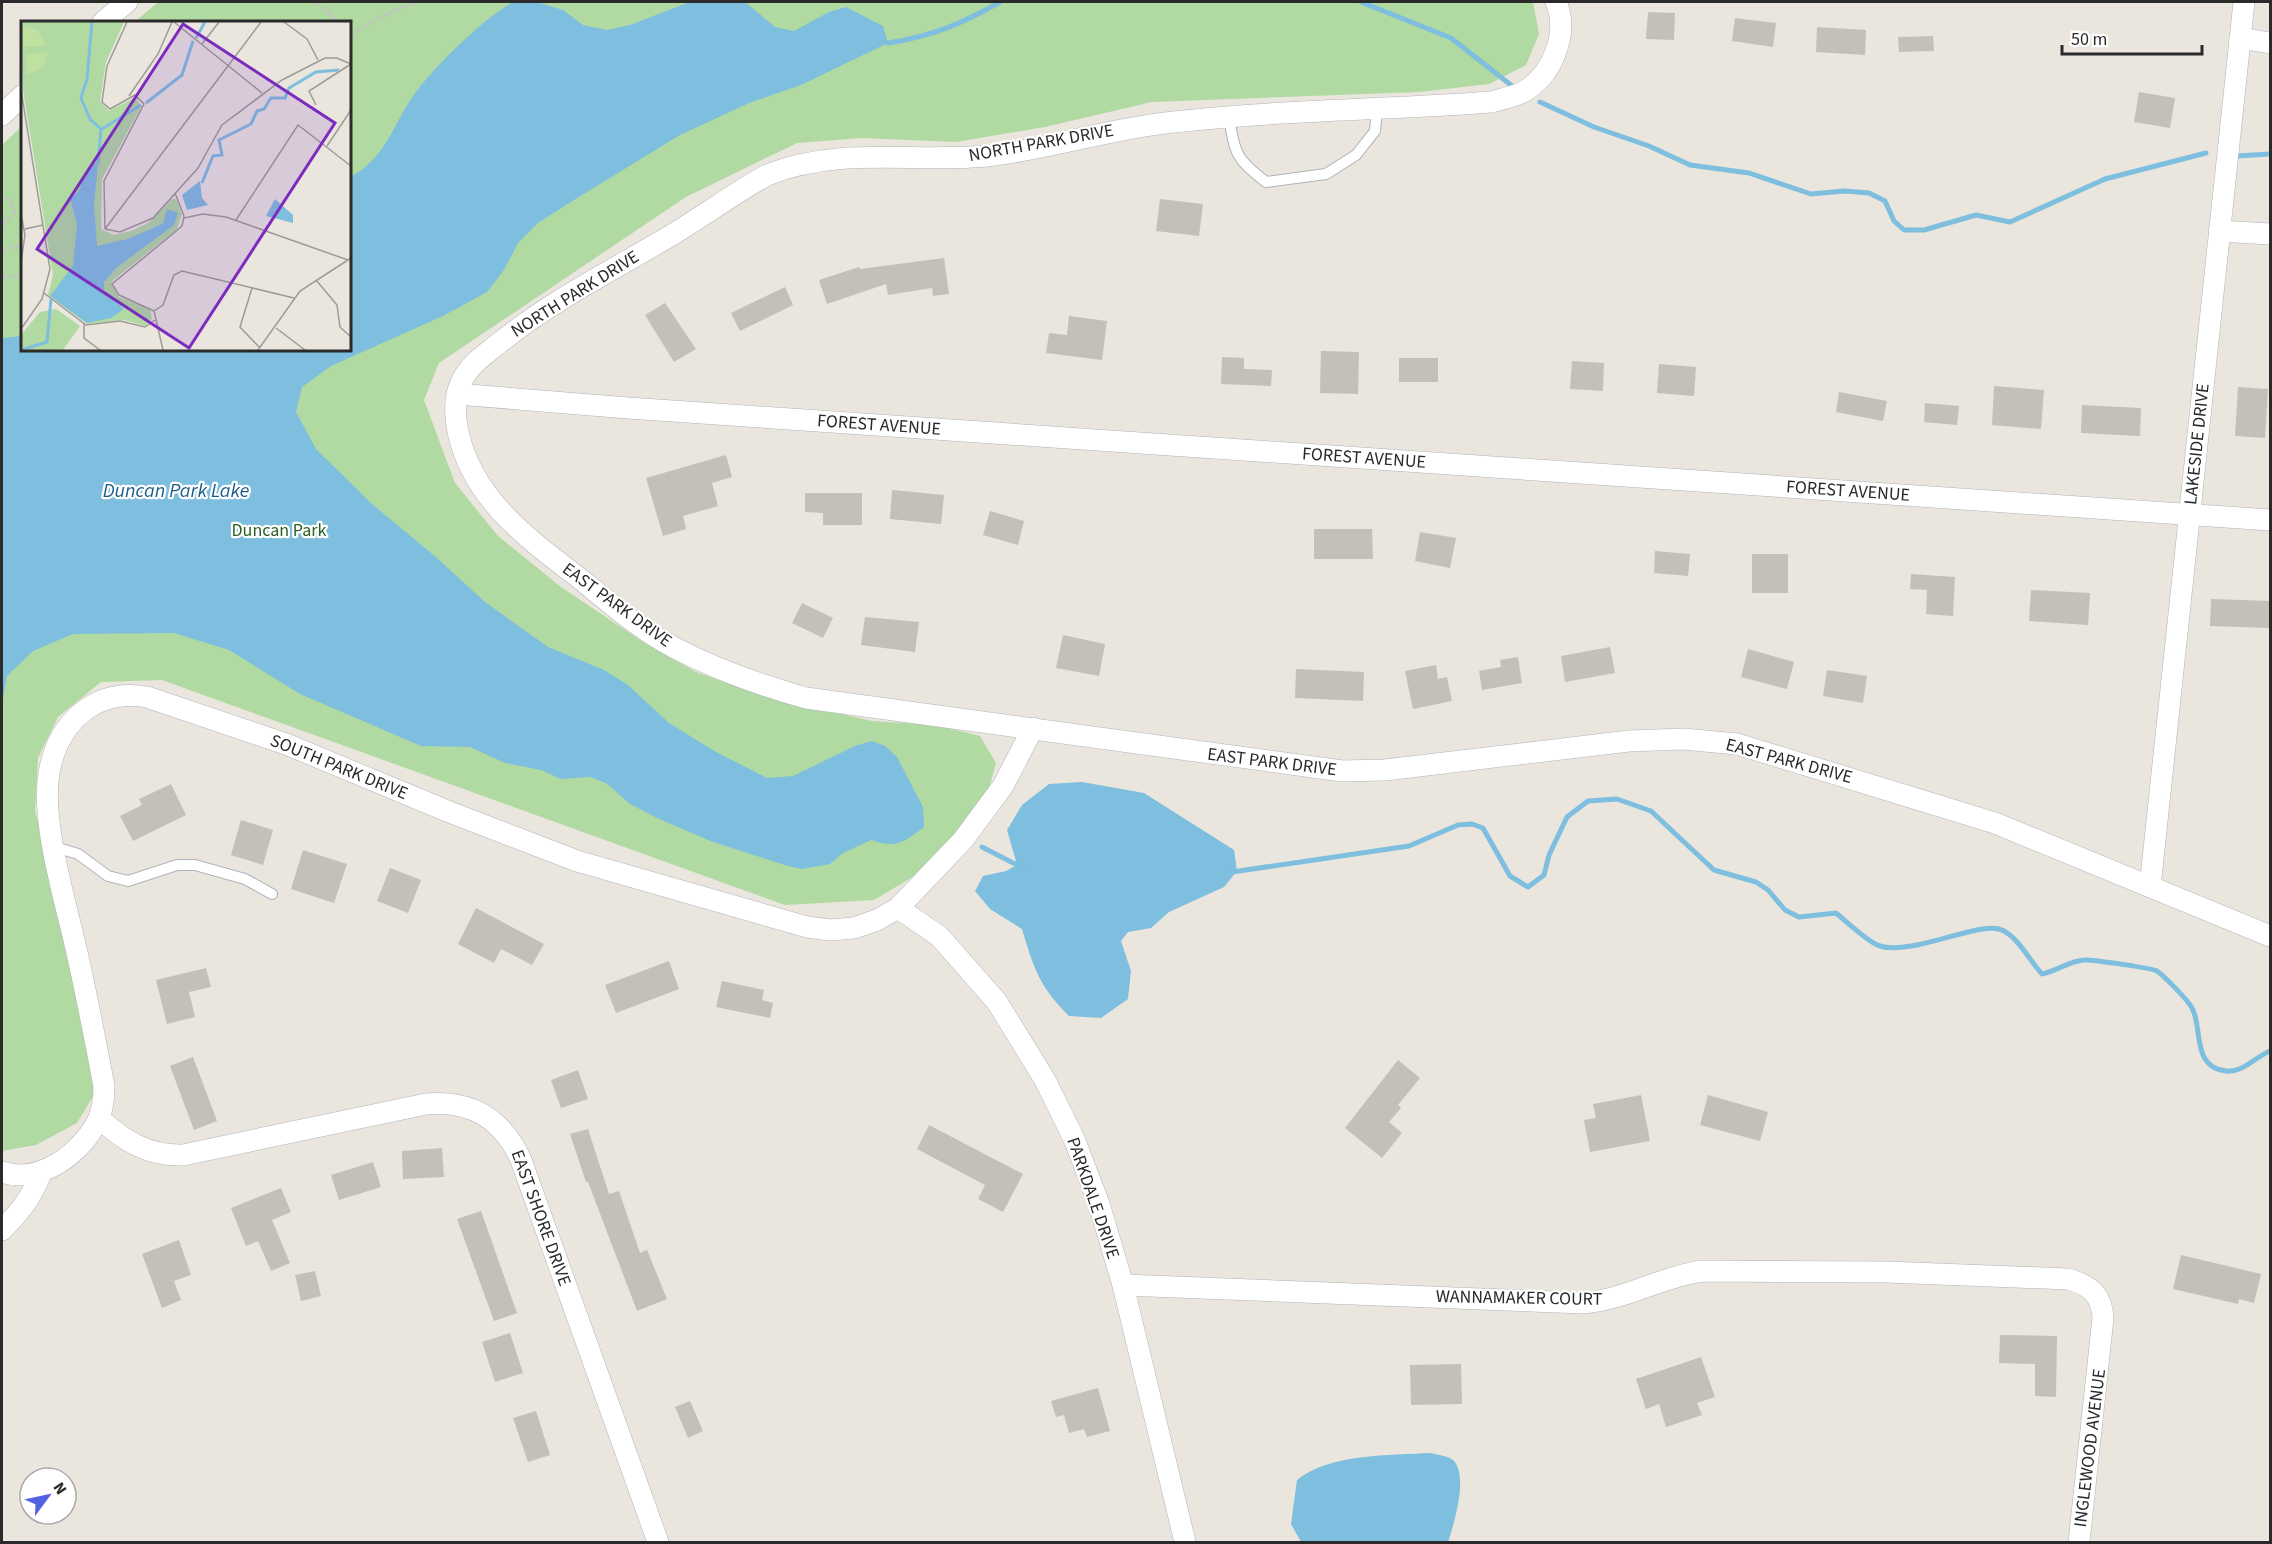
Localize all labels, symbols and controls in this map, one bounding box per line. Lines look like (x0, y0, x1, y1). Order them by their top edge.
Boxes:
scale bar (2062, 18, 2202, 56)
inset map (21, 21, 351, 351)
text: 50 m (2071, 27, 2107, 52)
street label: NORTH PARK DRIVE (967, 118, 1115, 168)
street label: NORTH PARK DRIVE (506, 245, 644, 343)
street label: LAKESIDE DRIVE (2178, 382, 2216, 506)
street label: FOREST AVENUE (816, 408, 942, 442)
street label: FOREST AVENUE (1301, 441, 1427, 475)
street label: FOREST AVENUE (1785, 474, 1911, 508)
water label: Duncan Park Lake (103, 477, 249, 505)
park label: Duncan Park (232, 518, 327, 543)
street label: EAST PARK DRIVE (557, 557, 677, 653)
street label: SOUTH PARK DRIVE (266, 728, 412, 806)
street label: EAST PARK DRIVE (1723, 732, 1855, 790)
street label: EAST PARK DRIVE (1206, 742, 1338, 782)
street label: PARKDALE DRIVE (1060, 1134, 1126, 1262)
street label: EAST SHORE DRIVE (505, 1146, 577, 1290)
street label: WANNAMAKER COURT (1436, 1284, 1603, 1312)
street label: INGLEWOOD AVENUE (2068, 1367, 2112, 1529)
north arrow (18, 1466, 78, 1526)
text: N (48, 1478, 72, 1499)

